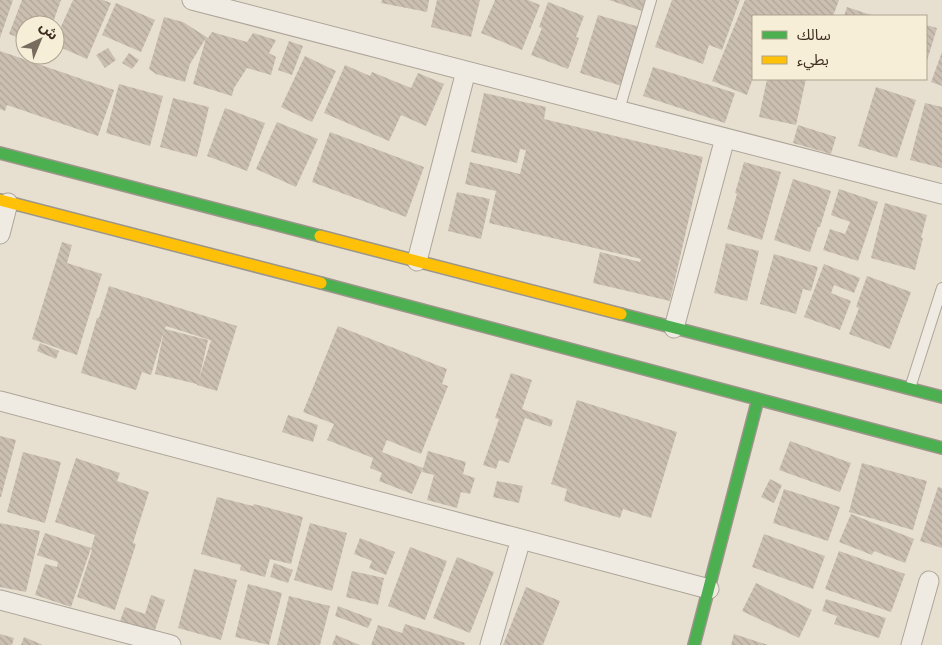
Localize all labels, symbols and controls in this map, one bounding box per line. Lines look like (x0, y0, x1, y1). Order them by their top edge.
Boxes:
north arrow (15, 15, 65, 65)
legend (752, 15, 927, 80)
text: ش (34, 17, 63, 45)
text: سالك (797, 24, 831, 47)
text: بطيء (797, 49, 829, 72)

